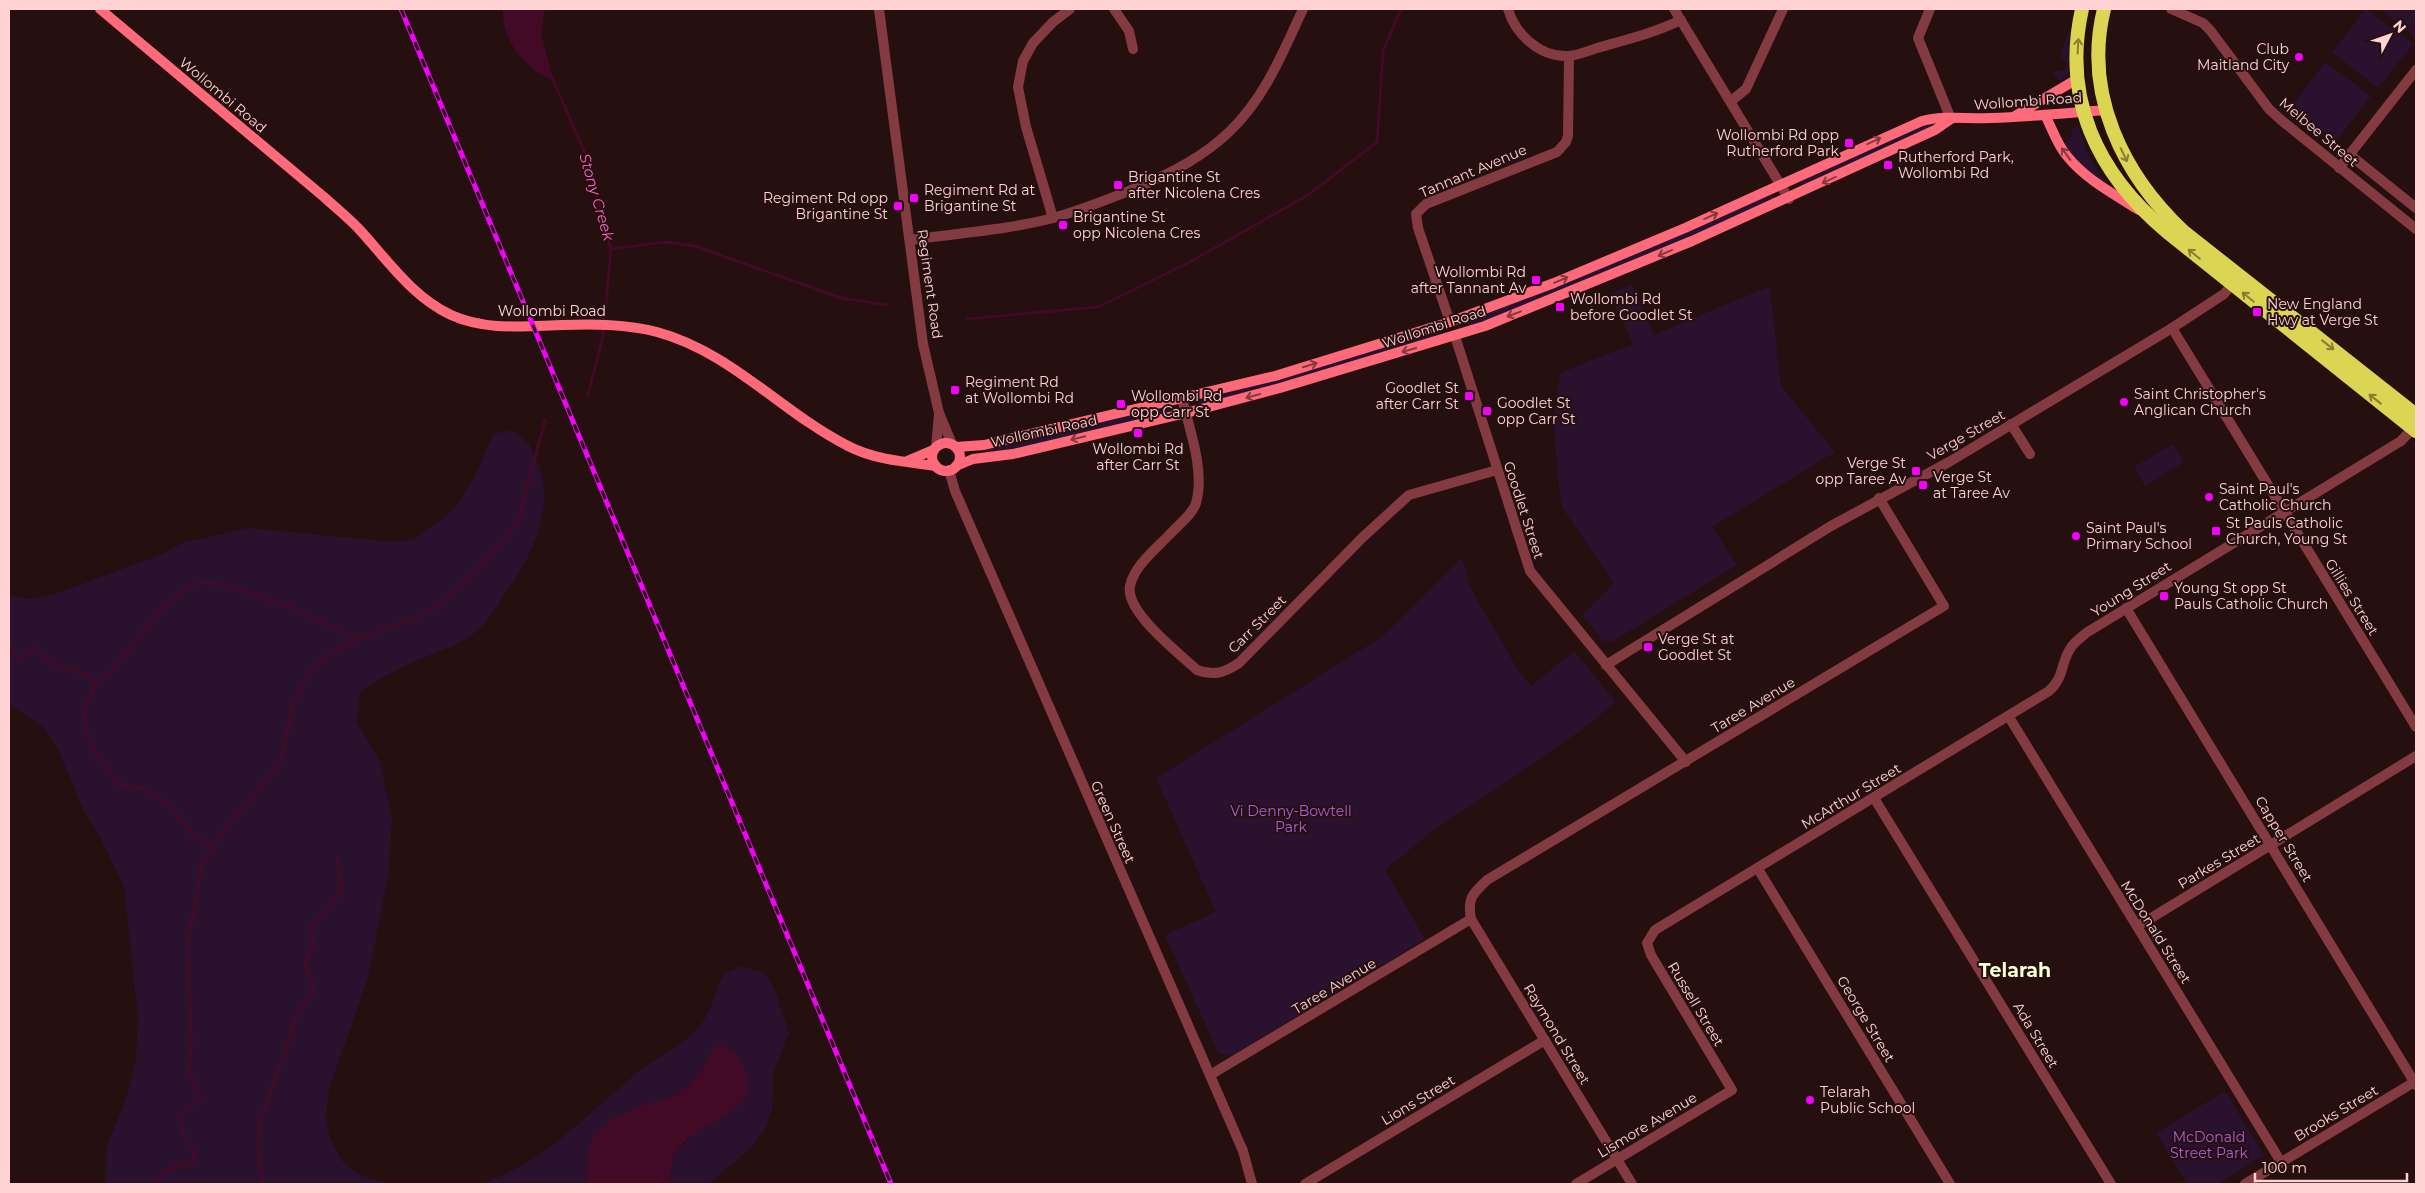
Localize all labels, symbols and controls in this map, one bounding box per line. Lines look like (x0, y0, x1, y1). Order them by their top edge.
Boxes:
north arrow (2365, 10, 2415, 60)
text: N (2389, 16, 2410, 37)
one-way arrow (2073, 38, 2082, 54)
place label: Club Maitland City (2197, 40, 2289, 74)
marker: Club Maitland City (2293, 51, 2305, 63)
street label: Wollombi Road (176, 53, 270, 137)
street label: Wollombi Road (1973, 88, 2083, 114)
street label: Melbee Street (2276, 94, 2363, 171)
place label: Wollombi Rd opp Rutherford Park (1716, 126, 1840, 160)
one-way arrow (1867, 136, 1882, 146)
marker: Wollombi Rd opp Rutherford Park (1843, 137, 1855, 149)
street label: Tannant Avenue (1417, 140, 1529, 202)
one-way arrow (2061, 147, 2071, 161)
one-way arrow (2119, 147, 2129, 162)
place label: Rutherford Park, Wollombi Rd (1898, 148, 2014, 182)
water label: Stony Creek (575, 151, 619, 244)
marker: Rutherford Park, Wollombi Rd (1882, 159, 1894, 171)
place label: Brigantine St after Nicolena Cres (1128, 168, 1260, 202)
one-way arrow (1822, 175, 1837, 185)
marker: Brigantine St after Nicolena Cres (1112, 179, 1124, 191)
place label: Regiment Rd at Brigantine St (924, 181, 1036, 215)
place label: Regiment Rd opp Brigantine St (763, 189, 888, 223)
marker: Regiment Rd at Brigantine St (908, 192, 920, 204)
marker: Regiment Rd opp Brigantine St (892, 200, 904, 212)
place label: Brigantine St opp Nicolena Cres (1073, 208, 1201, 242)
one-way arrow (1703, 211, 1718, 221)
marker: Brigantine St opp Nicolena Cres (1057, 219, 1069, 231)
street label: Regiment Road (913, 228, 947, 340)
one-way arrow (1658, 248, 1673, 258)
one-way arrow (2188, 248, 2201, 259)
place label: Wollombi Rd after Tannant Av (1411, 263, 1526, 297)
marker: Wollombi Rd after Tannant Av (1530, 274, 1542, 286)
one-way arrow (1553, 274, 1568, 284)
place label: Wollombi Rd before Goodlet St (1570, 290, 1693, 324)
one-way arrow (2242, 292, 2255, 303)
place label: New England Hwy at Verge St (2267, 295, 2379, 329)
marker: Wollombi Rd before Goodlet St (1554, 301, 1566, 313)
street label: Wollombi Road (498, 302, 606, 320)
street label: Wollombi Road (1380, 302, 1488, 352)
marker: New England Hwy at Verge St (2251, 306, 2263, 318)
one-way arrow (1507, 310, 1523, 319)
one-way arrow (2321, 340, 2334, 351)
one-way arrow (1401, 346, 1417, 356)
one-way arrow (1301, 360, 1317, 370)
place label: Regiment Rd at Wollombi Rd (965, 373, 1074, 407)
place label: Goodlet St after Carr St (1376, 379, 1459, 413)
marker: Regiment Rd at Wollombi Rd (949, 384, 961, 396)
place label: Saint Christopher's Anglican Church (2134, 385, 2266, 419)
place label: Wollombi Rd opp Carr St (1131, 387, 1222, 421)
marker: Goodlet St after Carr St (1463, 390, 1475, 402)
one-way arrow (1245, 391, 1261, 401)
one-way arrow (2369, 393, 2382, 404)
place label: Goodlet St opp Carr St (1497, 394, 1576, 428)
marker: Saint Christopher's Anglican Church (2118, 396, 2130, 408)
marker: Wollombi Rd opp Carr St (1115, 398, 1127, 410)
marker: Goodlet St opp Carr St (1481, 405, 1493, 417)
street label: Verge Street (1924, 405, 2008, 465)
street label: Wollombi Road (989, 411, 1099, 451)
marker: Wollombi Rd after Carr St (1132, 427, 1144, 439)
one-way arrow (1071, 434, 1087, 443)
place label: Wollombi Rd after Carr St (1092, 440, 1184, 474)
place label: Verge St opp Taree Av (1815, 454, 1906, 488)
street label: Goodlet Street (1500, 459, 1548, 561)
marker: Verge St opp Taree Av (1910, 465, 1922, 477)
place label: Verge St at Taree Av (1933, 468, 2010, 502)
marker: Verge St at Taree Av (1917, 479, 1929, 491)
place label: Saint Paul's Catholic Church (2219, 480, 2332, 514)
marker: Saint Paul's Catholic Church (2203, 491, 2215, 503)
place label: St Pauls Catholic Church, Young St (2226, 514, 2348, 548)
place label: Saint Paul's Primary School (2086, 519, 2192, 553)
marker: St Pauls Catholic Church, Young St (2210, 525, 2222, 537)
marker: Saint Paul's Primary School (2070, 530, 2082, 542)
street label: Gillies Street (2321, 555, 2383, 639)
street label: Young Street (2088, 557, 2175, 621)
place label: Young St opp St Pauls Catholic Church (2174, 579, 2328, 613)
marker: Young St opp St Pauls Catholic Church (2158, 590, 2170, 602)
street label: Carr Street (1224, 591, 1290, 657)
place label: Verge St at Goodlet St (1658, 630, 1735, 664)
marker: Verge St at Goodlet St (1642, 641, 1654, 653)
street label: Taree Avenue (1708, 673, 1798, 737)
street label: McArthur Street (1798, 759, 1904, 833)
street label: Green Street (1087, 778, 1139, 866)
street label: Capper Street (2251, 793, 2317, 886)
park label: Vi Denny-Bowtell Park (1230, 802, 1352, 836)
street label: Parkes Street (2175, 829, 2264, 893)
street label: McDonald Street (2117, 877, 2195, 987)
street label: Taree Avenue (1289, 954, 1379, 1018)
street label: Russell Street (1664, 959, 1728, 1050)
district label: Telarah (1979, 959, 2051, 982)
street label: George Street (1833, 973, 1899, 1066)
street label: Raymond Street (1520, 980, 1594, 1088)
street label: Ada Street (2009, 999, 2063, 1071)
street label: Lions Street (1378, 1071, 1459, 1129)
street label: Brooks Street (2291, 1081, 2381, 1145)
place label: Telarah Public School (1820, 1083, 1915, 1117)
street label: Lismore Avenue (1594, 1088, 1700, 1162)
marker: Telarah Public School (1804, 1094, 1816, 1106)
park label: McDonald Street Park (2170, 1128, 2249, 1162)
scale bar (2255, 1150, 2408, 1182)
text: 100 m (2262, 1158, 2307, 1177)

